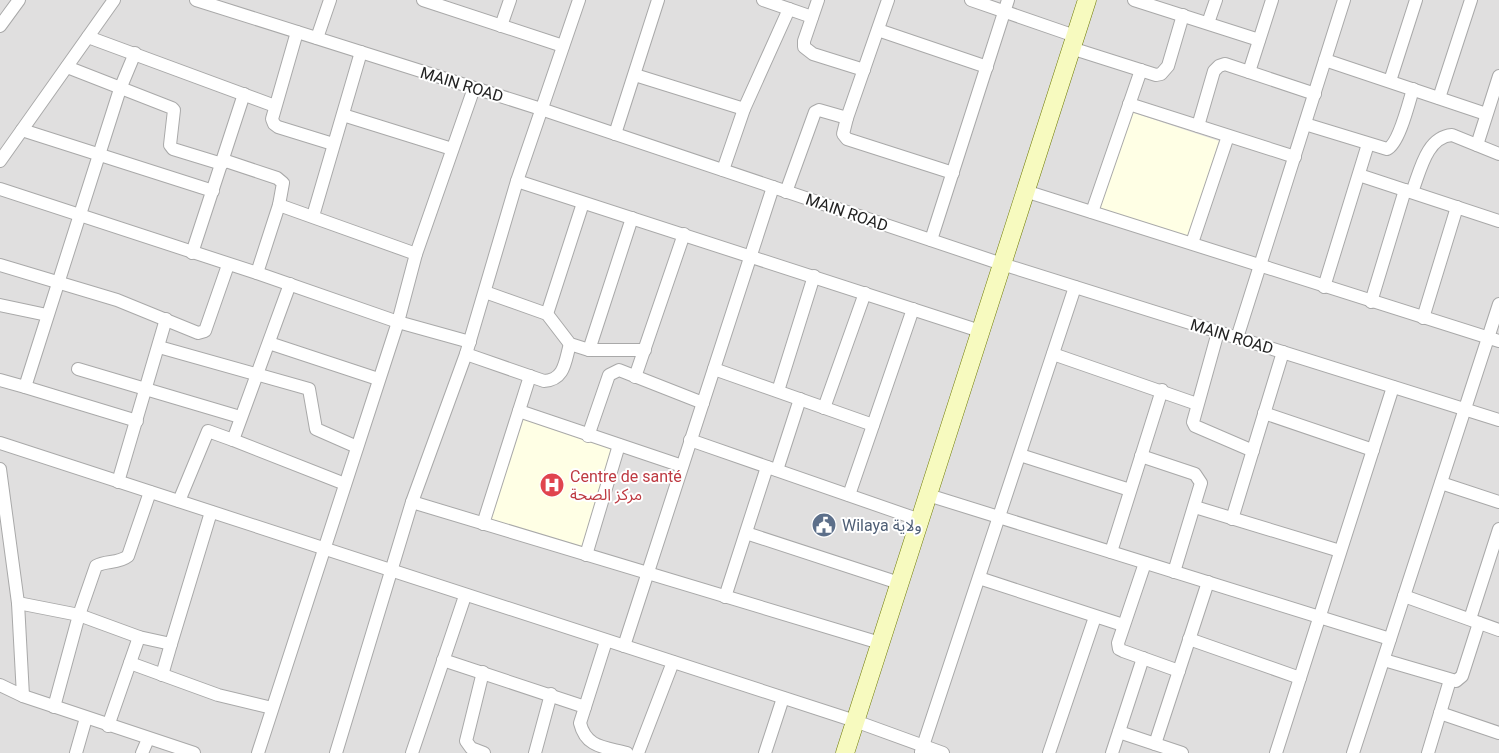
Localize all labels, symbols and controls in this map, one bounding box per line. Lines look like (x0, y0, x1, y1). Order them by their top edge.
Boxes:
street label: MAIN ROAD (418, 63, 506, 106)
street label: MAIN ROAD (803, 190, 891, 235)
street label: MAIN ROAD (1188, 315, 1276, 358)
place label: Centre de santé مركز الصحة (570, 467, 682, 504)
hospital icon: Centre de santé مركز الصحة (539, 472, 565, 498)
public building icon: Wilaya ولاية (811, 512, 837, 538)
place label: Wilaya ولاية (842, 516, 922, 535)

